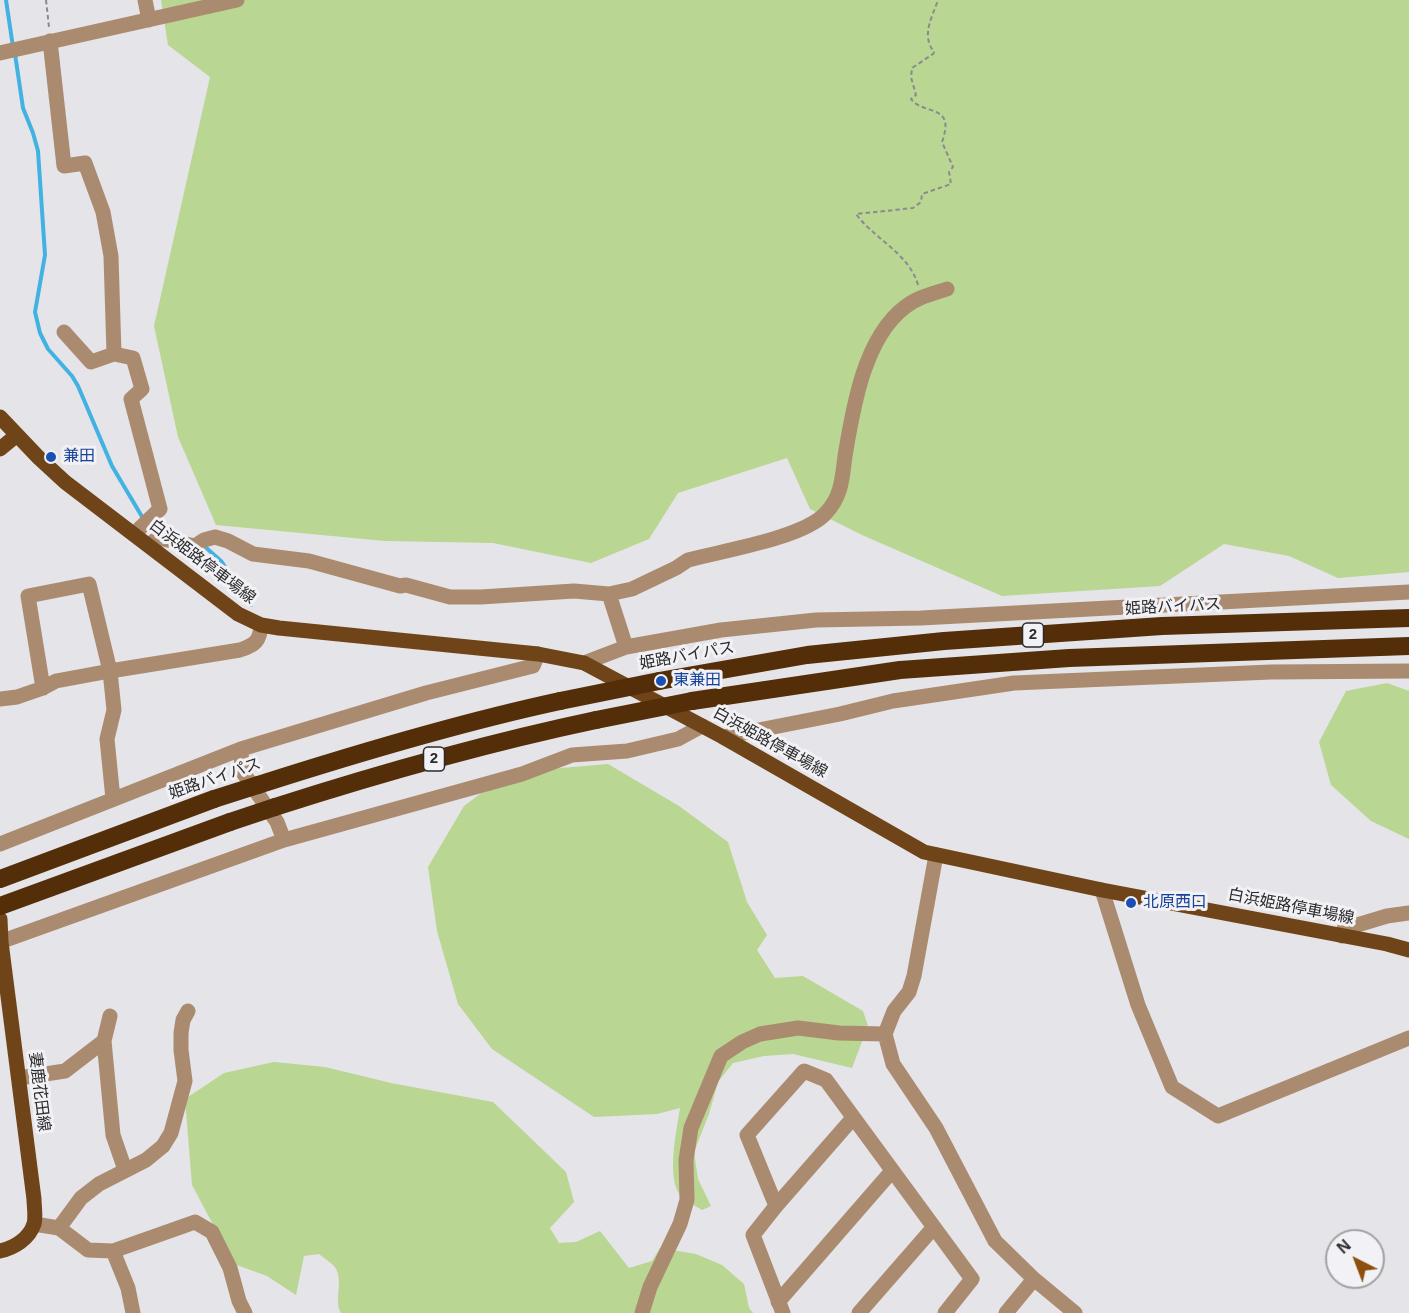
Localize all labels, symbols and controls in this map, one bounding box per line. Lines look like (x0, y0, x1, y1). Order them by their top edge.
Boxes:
place label: 兼田 (63, 447, 95, 467)
marker: 兼田 (44, 450, 58, 464)
street label: 白浜姫路停車場線 (145, 516, 259, 608)
street label: 姫路バイパス (1125, 595, 1221, 619)
road number: 2 (1022, 623, 1044, 647)
street label: 姫路バイパス (638, 638, 736, 674)
place label: 東兼田 (673, 671, 721, 691)
marker: 東兼田 (654, 674, 668, 688)
street label: 白浜姫路停車場線 (709, 704, 831, 782)
road number: 2 (424, 747, 444, 771)
street label: 姫路バイパス (166, 754, 264, 804)
street label: 白浜姫路停車場線 (1226, 885, 1356, 929)
place label: 北原西口 (1143, 893, 1207, 913)
marker: 北原西口 (1124, 896, 1138, 910)
street label: 妻鹿花田線 (25, 1051, 53, 1133)
north arrow (1325, 1229, 1385, 1289)
text: N (1334, 1237, 1354, 1257)

